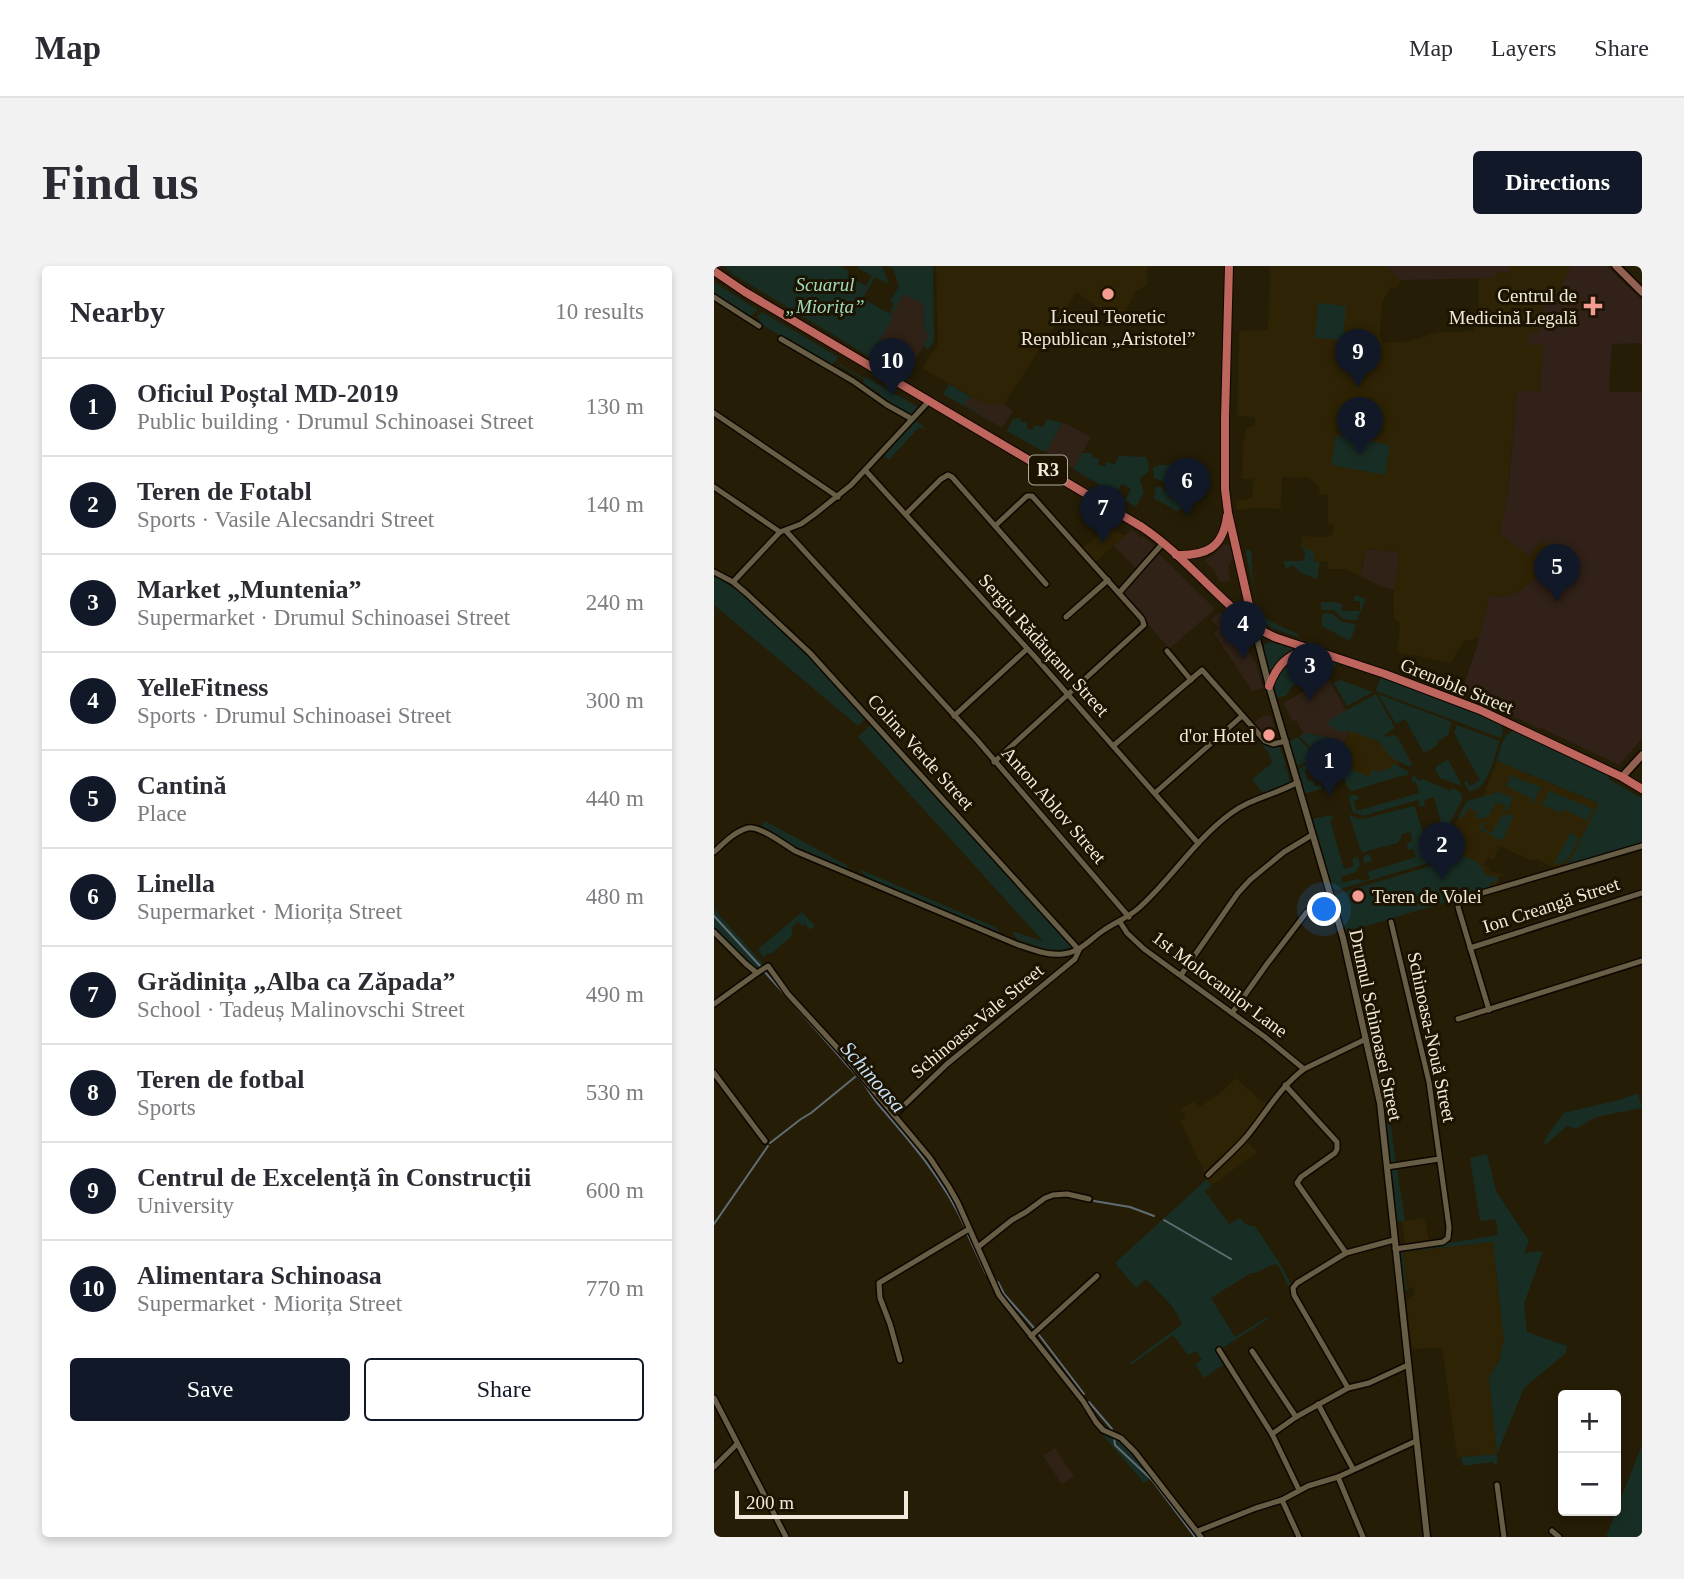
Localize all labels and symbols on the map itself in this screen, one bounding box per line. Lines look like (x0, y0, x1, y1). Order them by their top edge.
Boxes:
park label: Scuarul „Miorița” (785, 274, 865, 317)
place label: Centrul de Medicină Legală (1449, 285, 1578, 328)
marker: Liceul Teoretic Republican „Aristotel” (1100, 286, 1116, 302)
marker: Centrul de Medicină Legală (1583, 296, 1603, 316)
place label: Liceul Teoretic Republican „Aristotel” (1021, 306, 1195, 349)
pin: 9 (1335, 329, 1381, 387)
pin: 10 (869, 338, 915, 396)
pin: 8 (1337, 397, 1383, 455)
road number: R3 (1029, 456, 1067, 484)
pin: 6 (1164, 458, 1210, 516)
pin: 7 (1080, 485, 1126, 543)
pin: 5 (1534, 544, 1580, 602)
street label: Sergiu Rădăuțanu Street (975, 569, 1114, 721)
pin: 4 (1220, 601, 1266, 659)
pin: 3 (1287, 643, 1333, 701)
street label: Grenoble Street (1398, 654, 1517, 718)
street label: Colina Verde Street (864, 690, 979, 815)
place label: d'or Hotel (1179, 725, 1255, 746)
marker: d'or Hotel (1261, 727, 1277, 743)
pin: 1 (1306, 738, 1352, 796)
street label: Anton Ablov Street (998, 742, 1111, 868)
pin: 2 (1419, 822, 1465, 880)
street label: Ion Creangă Street (1480, 873, 1623, 937)
place label: Teren de Volei (1372, 886, 1482, 907)
marker: Teren de Volei (1350, 888, 1366, 904)
your location (1307, 892, 1341, 926)
street label: 1st Molocanilor Lane (1148, 926, 1292, 1042)
street label: Drumul Schinoasei Street (1345, 927, 1407, 1123)
street label: Schinoasa-Nouă Street (1404, 950, 1460, 1125)
street label: Schinoasa-Vale Street (907, 959, 1048, 1082)
water label: Schinoasa (836, 1037, 910, 1117)
scale bar (735, 1488, 908, 1520)

